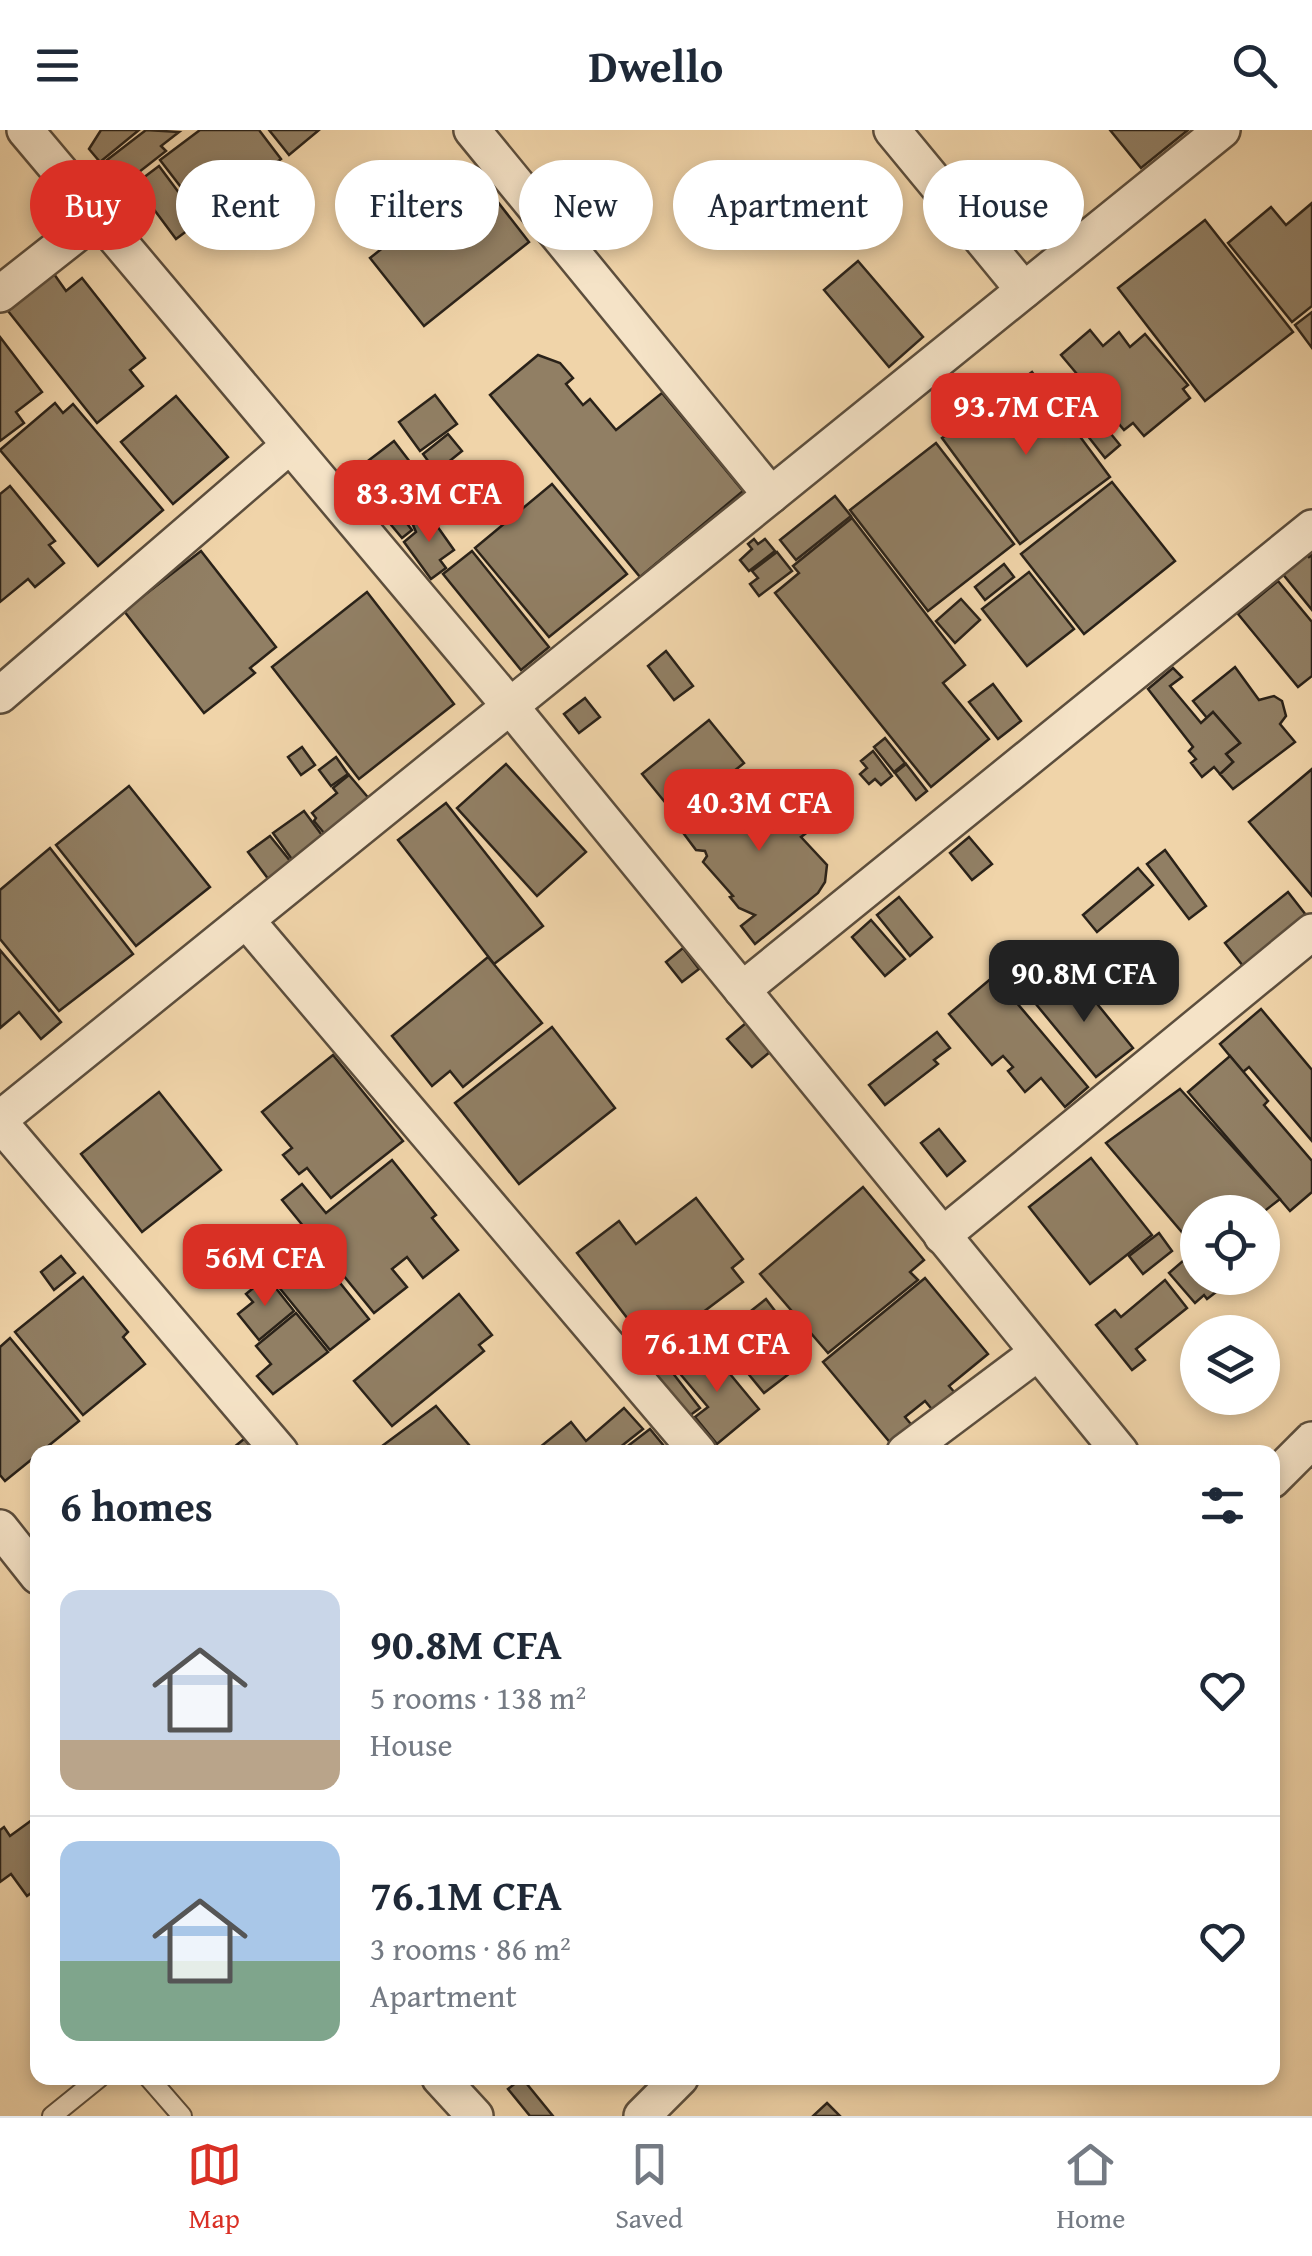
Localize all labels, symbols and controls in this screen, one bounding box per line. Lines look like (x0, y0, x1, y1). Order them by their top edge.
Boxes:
text: Dwello (589, 33, 723, 98)
icon: menu (30, 38, 85, 93)
icon: search (1227, 38, 1282, 93)
chip: Buy (30, 160, 156, 250)
chip: Rent (176, 160, 315, 250)
chip: Filters (335, 160, 499, 250)
chip: New (519, 160, 653, 250)
chip: Apartment (673, 160, 903, 250)
chip: House (923, 160, 1084, 250)
pin: 93.7M CFA (912, 373, 1140, 458)
text: 93.7M CFA (953, 382, 1099, 429)
pin: 83.3M CFA (315, 460, 543, 545)
text: 83.3M CFA (356, 469, 502, 516)
pin: 40.3M CFA (645, 769, 873, 854)
text: 40.3M CFA (686, 778, 832, 825)
pin: 90.8M CFA (970, 940, 1198, 1025)
text: 90.8M CFA (1011, 949, 1157, 996)
map controls (1180, 1195, 1280, 1415)
button: locate (1180, 1195, 1280, 1295)
pin: 56M CFA (173, 1224, 357, 1309)
text: 56M CFA (205, 1233, 325, 1280)
pin: 76.1M CFA (603, 1310, 831, 1395)
button: layers (1180, 1315, 1280, 1415)
text: 76.1M CFA (644, 1319, 790, 1366)
text: 6 homes (60, 1475, 213, 1536)
icon: filters (1195, 1478, 1250, 1533)
text: 90.8M CFA (370, 1613, 562, 1674)
icon: home (140, 1630, 260, 1750)
icon: heart (1195, 1663, 1250, 1718)
text: 5 rooms · 138 m² (370, 1674, 586, 1721)
text: House (370, 1721, 453, 1768)
text: 76.1M CFA (370, 1864, 562, 1925)
icon: home (140, 1881, 260, 2001)
icon: heart (1195, 1914, 1250, 1969)
text: 3 rooms · 86 m² (370, 1925, 571, 1972)
text: Apartment (370, 1972, 517, 2019)
tab: Map (187, 2137, 242, 2238)
tab: Saved (615, 2137, 683, 2238)
tab: Home (1056, 2137, 1125, 2238)

